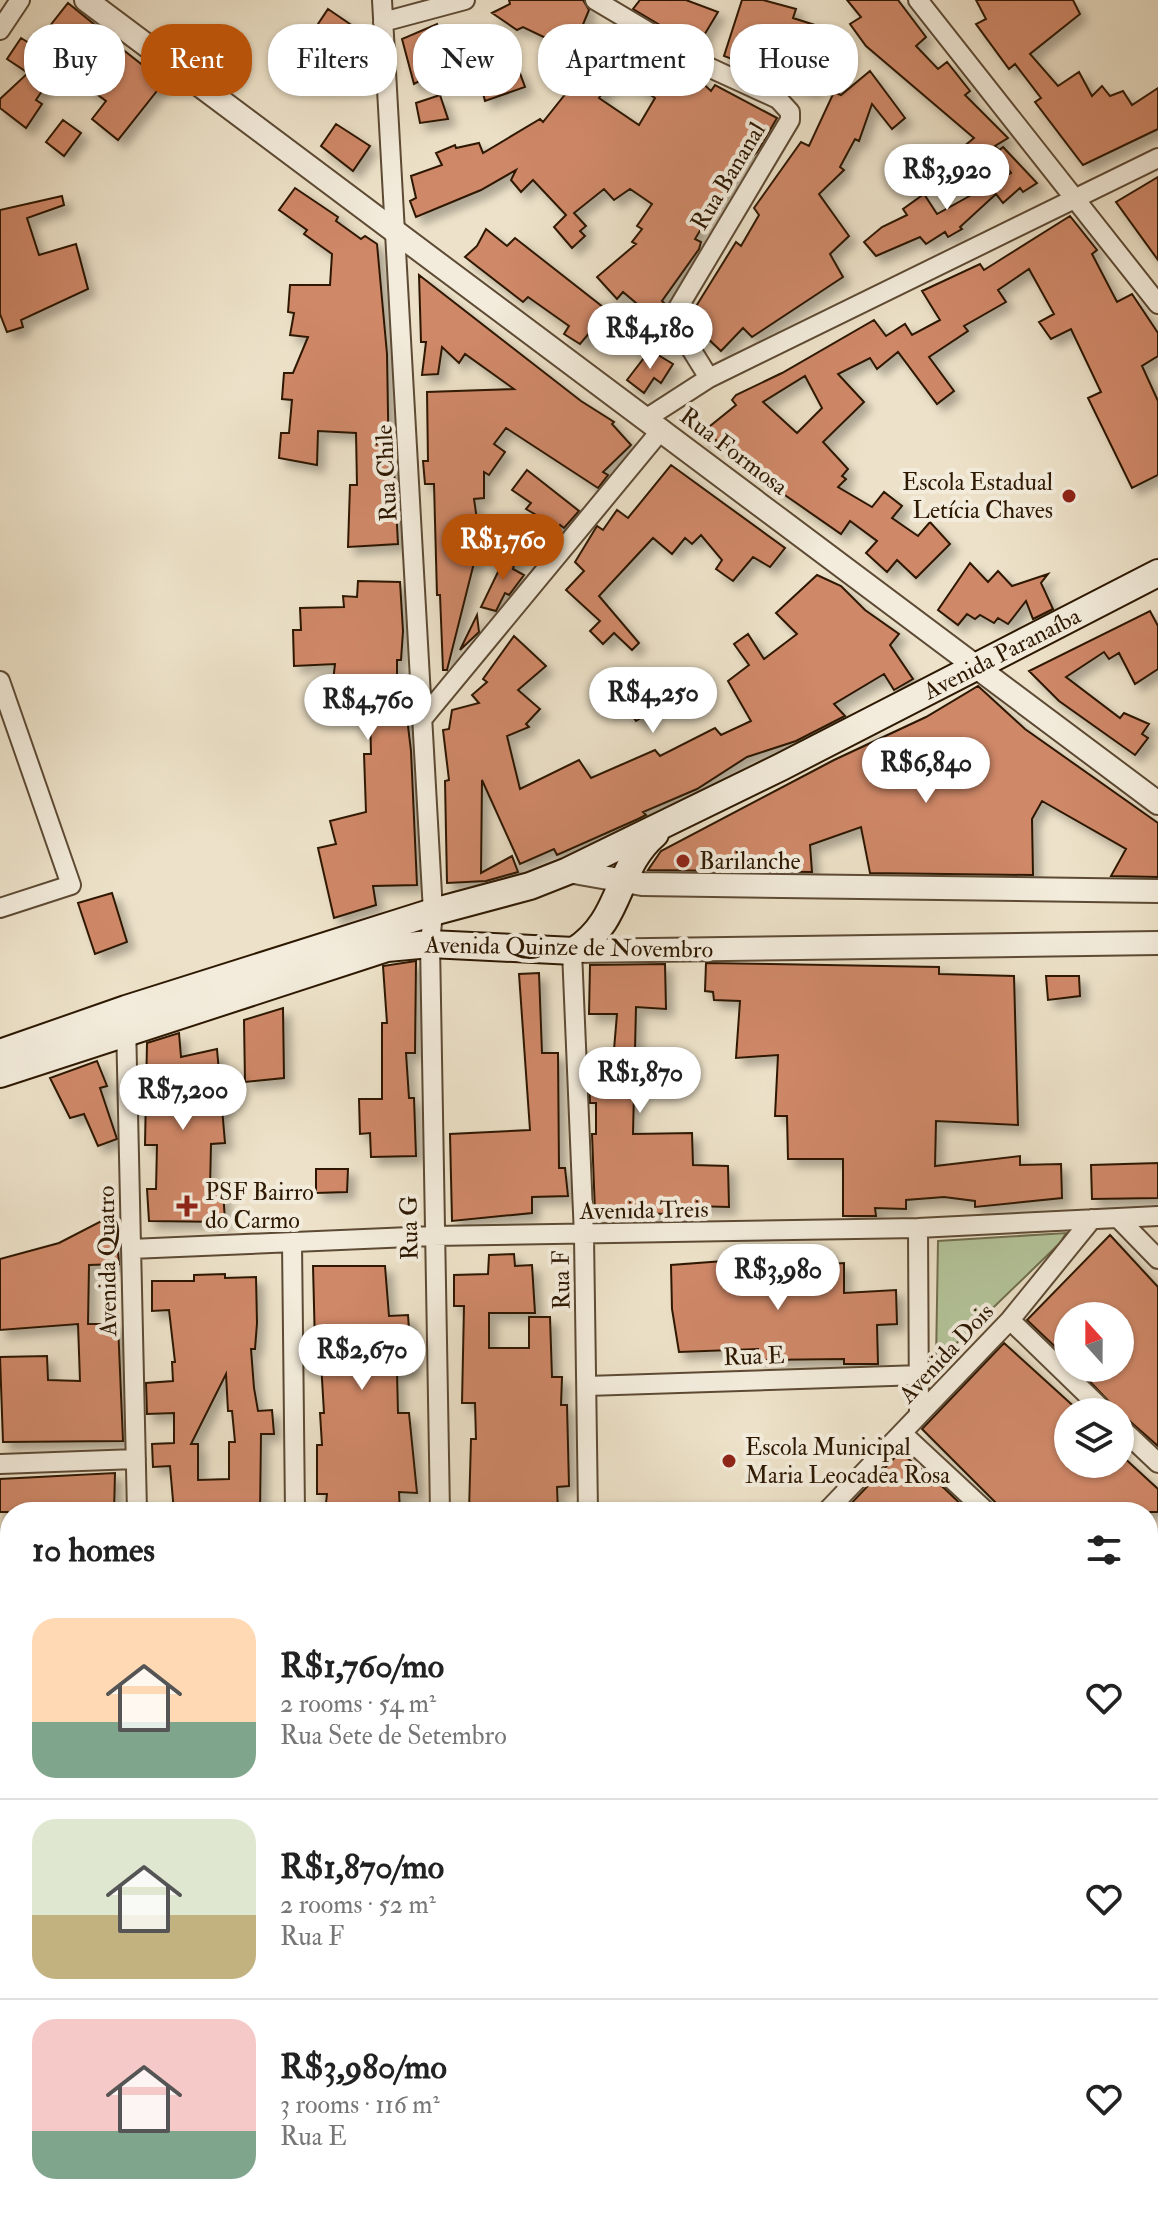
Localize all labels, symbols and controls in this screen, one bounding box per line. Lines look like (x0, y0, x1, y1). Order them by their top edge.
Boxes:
chip: Buy (24, 24, 125, 96)
chip: Rent (141, 24, 252, 96)
chip: Filters (268, 24, 397, 96)
chip: New (413, 24, 522, 96)
chip: Apartment (538, 24, 714, 96)
chip: House (730, 24, 858, 96)
street label: Rua Bananal (684, 117, 773, 236)
pin: R$3,920 (873, 144, 1021, 212)
text: R$3,920 (902, 154, 992, 186)
pin: R$4,180 (576, 303, 724, 371)
text: R$4,180 (606, 313, 694, 345)
street label: Rua Formosa (673, 401, 795, 503)
street label: Rua Chile (368, 424, 405, 522)
place label: Escola Estadual Letícia Chaves (902, 467, 1053, 526)
marker: Escola Estadual Letícia Chaves (1060, 487, 1078, 505)
pin: R$1,760 (429, 514, 577, 582)
text: R$1,760 (460, 524, 546, 556)
street label: Avenida Paranaíba (917, 600, 1087, 708)
pin: R$4,250 (579, 667, 727, 735)
pin: R$4,760 (294, 674, 442, 742)
text: R$4,250 (607, 677, 699, 709)
text: R$4,760 (322, 684, 414, 716)
pin: R$6,840 (852, 737, 1000, 805)
text: R$6,840 (880, 747, 972, 779)
place label: Barilanche (699, 846, 801, 877)
marker: Barilanche (674, 852, 692, 870)
street label: Avenida Quinze de Novembro (424, 929, 713, 966)
pin: R$1,870 (566, 1047, 714, 1115)
text: R$1,870 (597, 1057, 683, 1089)
pin: R$7,200 (109, 1064, 257, 1132)
text: R$7,200 (138, 1074, 228, 1106)
place label: PSF Bairro do Carmo (205, 1177, 314, 1236)
street label: Avenida Quatro (91, 1185, 124, 1338)
street label: Avenida Treis (578, 1194, 709, 1227)
marker: PSF Bairro do Carmo (176, 1195, 198, 1217)
street label: Rua G (393, 1195, 426, 1260)
pin: R$3,980 (704, 1244, 852, 1312)
street label: Rua F (545, 1250, 578, 1310)
text: R$3,980 (734, 1254, 822, 1286)
street label: Avenida Dois (891, 1297, 1001, 1411)
north arrow (1054, 1302, 1134, 1382)
map controls (1054, 1302, 1134, 1478)
pin: R$2,670 (288, 1324, 436, 1392)
text: R$2,670 (317, 1334, 407, 1366)
street label: Rua E (723, 1340, 785, 1373)
button: layers (1054, 1398, 1134, 1478)
place label: Escola Municipal Maria Leocadea Rosa (745, 1432, 951, 1491)
marker: Escola Municipal Maria Leocadea Rosa (720, 1452, 738, 1470)
icon: filters (1082, 1528, 1126, 1572)
text: 10 homes (32, 1529, 155, 1572)
text: R$1,760/mo (280, 1645, 444, 1688)
icon: home (96, 1650, 192, 1746)
icon: heart (1082, 1676, 1126, 1720)
text: 2 rooms · 54 m² (280, 1688, 436, 1720)
text: Rua Sete de Setembro (280, 1720, 507, 1752)
text: R$1,870/mo (280, 1846, 444, 1889)
icon: home (96, 1851, 192, 1947)
icon: heart (1082, 1877, 1126, 1921)
text: 2 rooms · 52 m² (280, 1889, 436, 1921)
text: Rua F (280, 1921, 344, 1953)
text: R$3,980/mo (280, 2046, 447, 2089)
icon: home (96, 2051, 192, 2147)
icon: heart (1082, 2077, 1126, 2121)
text: 3 rooms · 116 m² (280, 2089, 440, 2121)
text: Rua E (280, 2121, 347, 2153)

